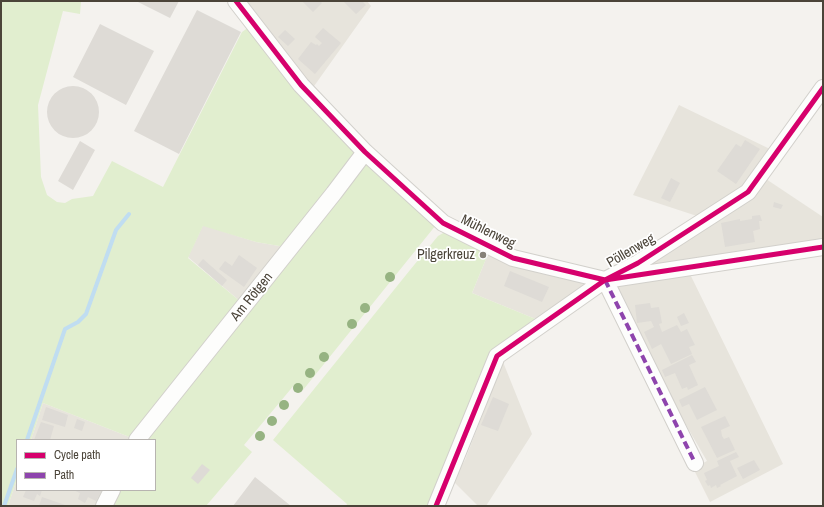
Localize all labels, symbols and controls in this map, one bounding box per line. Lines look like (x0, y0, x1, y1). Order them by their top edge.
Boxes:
street label: Mühlenweg (458, 212, 518, 252)
street label: Pöllenweg (604, 230, 658, 272)
place label: Pilgerkreuz (417, 247, 475, 263)
marker: Pilgerkreuz (478, 250, 488, 260)
street label: Am Rötgen (227, 269, 277, 325)
legend (16, 439, 156, 491)
text: Cycle path (54, 447, 101, 463)
text: Path (54, 467, 74, 483)

